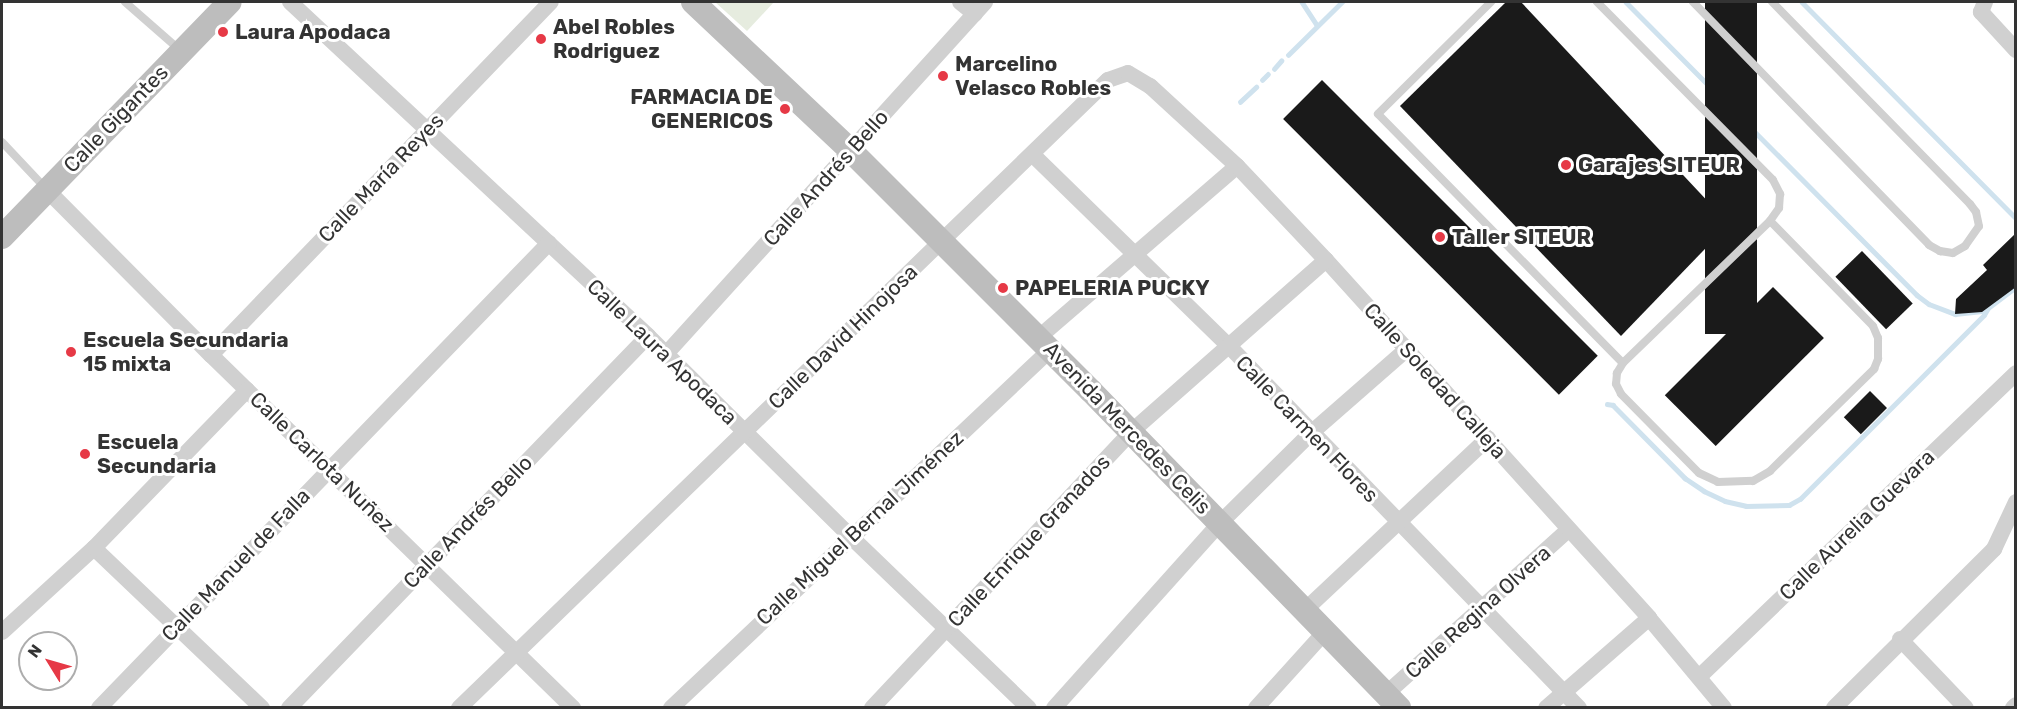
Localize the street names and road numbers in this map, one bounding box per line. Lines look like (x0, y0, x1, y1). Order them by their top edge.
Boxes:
street label: Calle Gigantes (58, 60, 174, 178)
street label: Calle Andrés Bello (758, 104, 894, 252)
street label: Calle María Reyes (313, 108, 449, 248)
street label: Calle David Hinojosa (763, 259, 923, 415)
street label: Calle Laura Apodaca (582, 274, 742, 430)
street label: Calle Soledad Calleja (1358, 298, 1512, 464)
street label: Avenida Mercedes Celis (1038, 337, 1216, 519)
street label: Calle Carmen Flores (1230, 350, 1384, 508)
street label: Calle Carlota Nuñez (245, 387, 399, 537)
street label: Calle Miguel Bernal Jiménez (751, 425, 969, 631)
street label: Calle Aurelia Guevara (1774, 444, 1940, 606)
street label: Calle Andrés Bello (398, 450, 538, 594)
street label: Calle Enrique Granados (943, 450, 1115, 632)
street label: Calle Manuel de Falla (157, 483, 315, 647)
street label: Calle Regina Olvera (1400, 540, 1556, 684)

